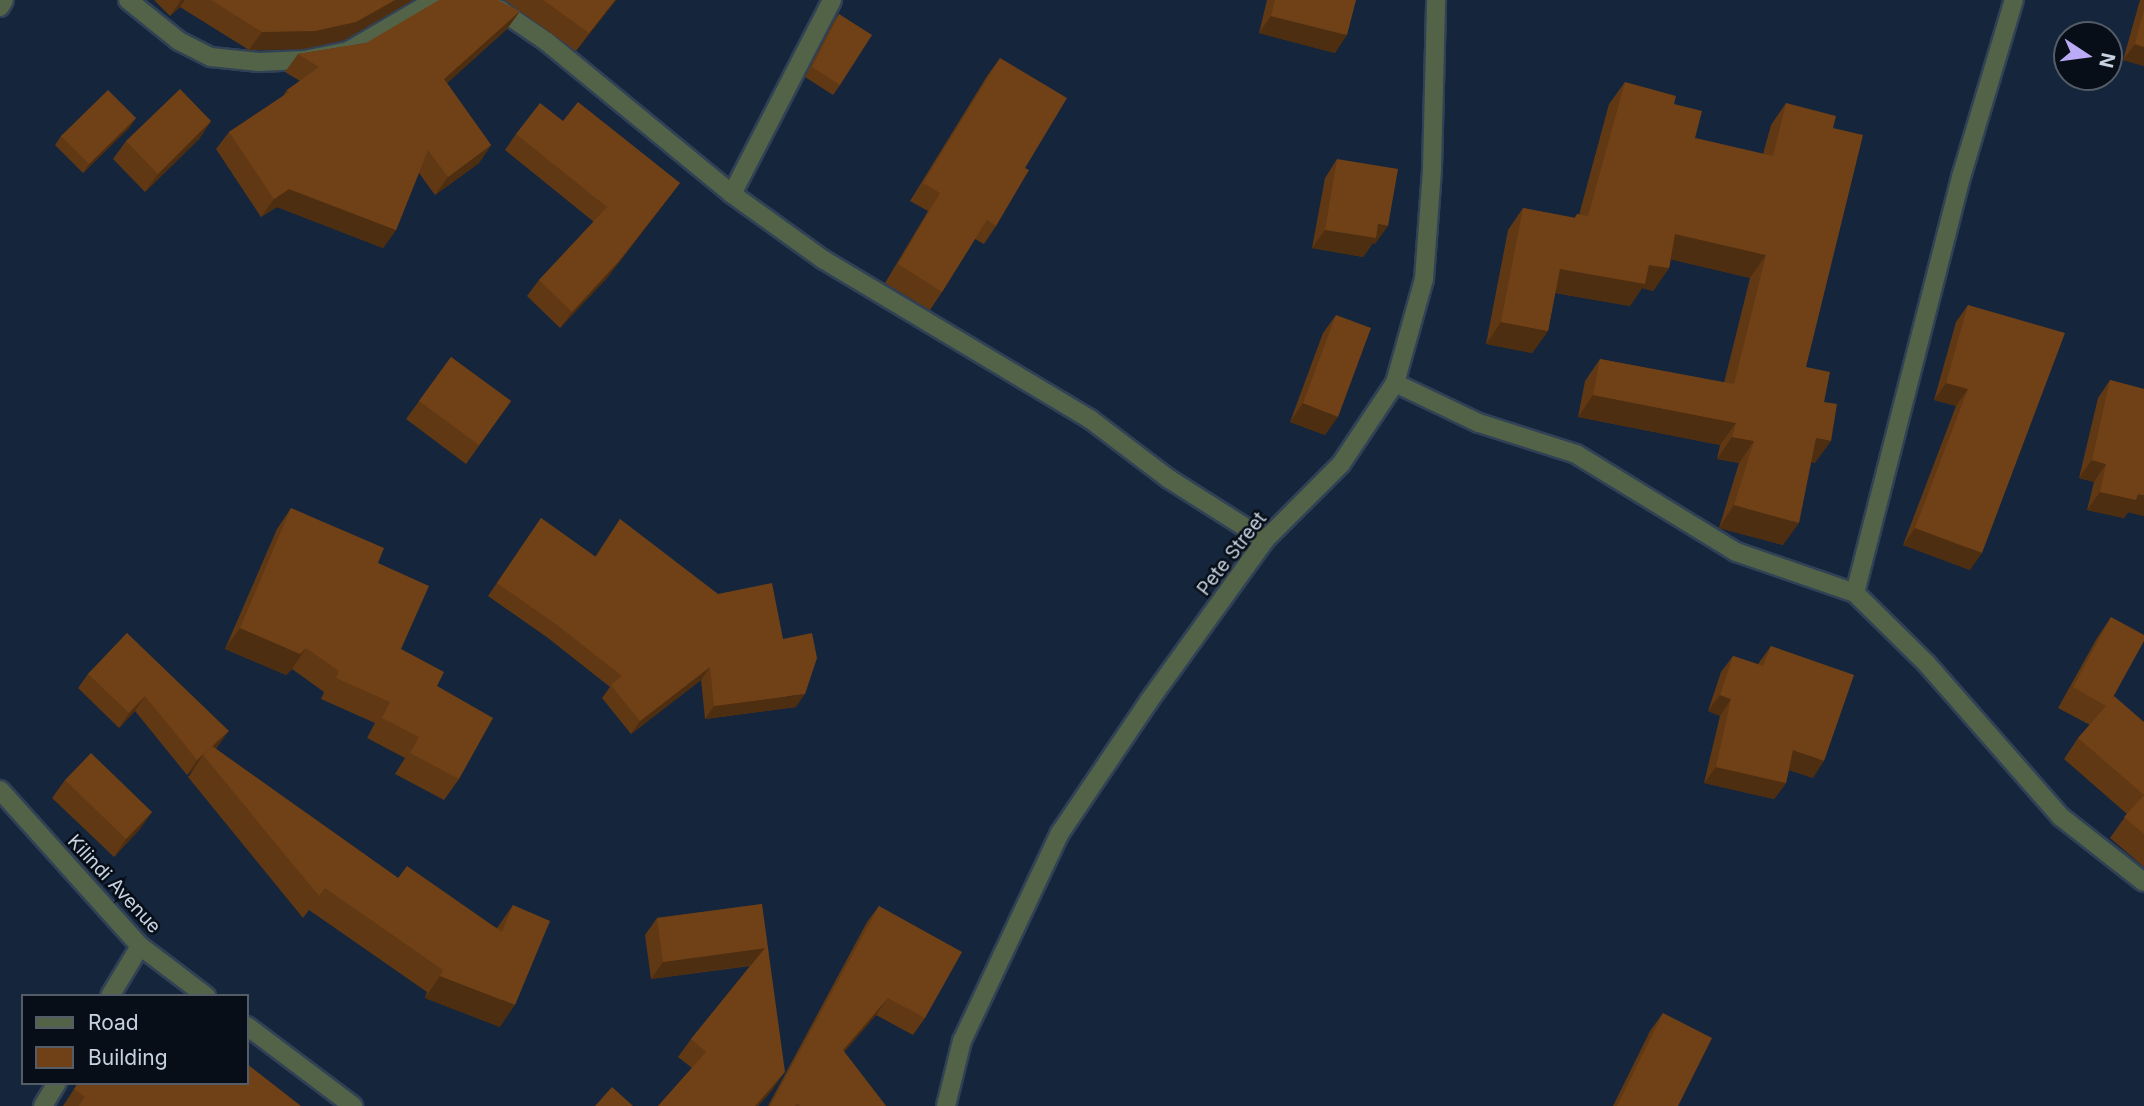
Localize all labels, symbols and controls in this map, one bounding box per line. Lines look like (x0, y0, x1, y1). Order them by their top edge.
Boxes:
north arrow (2053, 21, 2123, 91)
text: N (2094, 51, 2120, 70)
street label: Pete Street (1192, 508, 1272, 600)
street label: Kilindi Avenue (63, 830, 165, 938)
legend (21, 994, 248, 1085)
text: Road (88, 1010, 139, 1035)
text: Building (88, 1045, 168, 1070)

